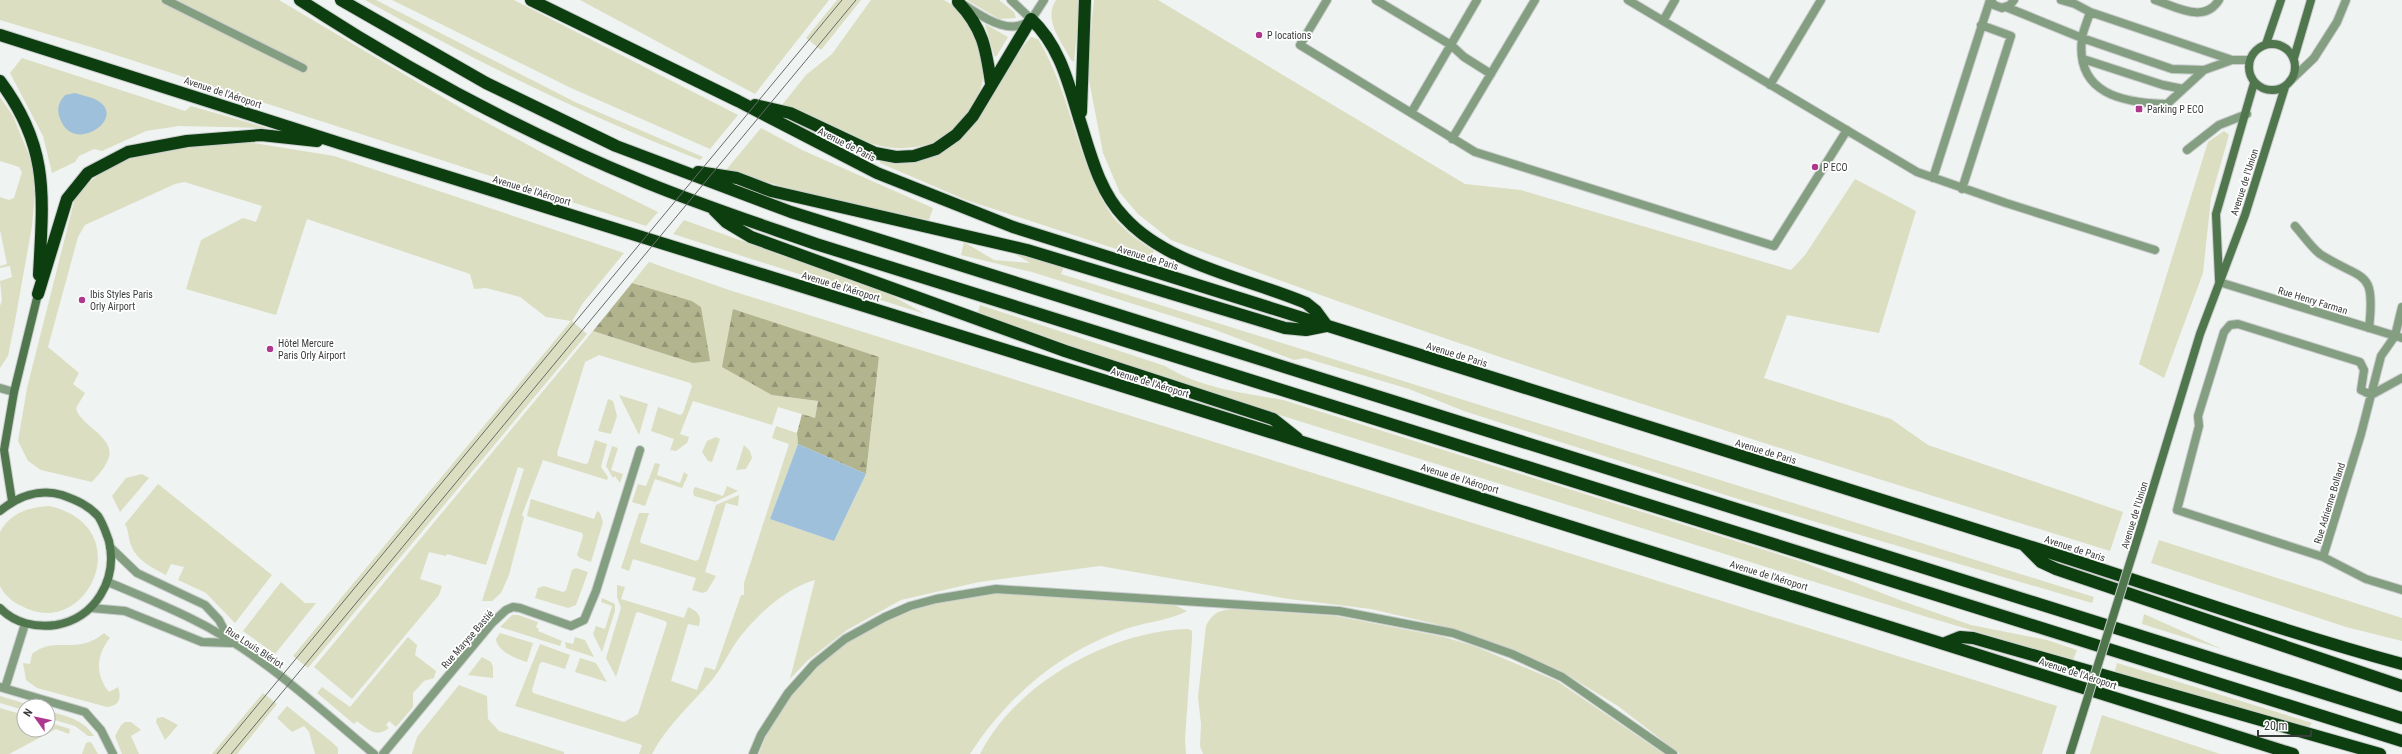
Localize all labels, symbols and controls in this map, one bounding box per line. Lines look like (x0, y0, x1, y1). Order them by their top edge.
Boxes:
marker: P locations (1254, 30, 1264, 40)
place label: P locations (1267, 30, 1312, 41)
street label: Avenue de l'Aéroport (183, 75, 263, 110)
marker: Parking P ECO (2134, 104, 2144, 114)
place label: Parking P ECO (2147, 104, 2204, 115)
street label: Avenue de Paris (816, 125, 878, 164)
street label: Avenue de l'Union (2228, 147, 2261, 217)
marker: P ECO (1810, 162, 1820, 172)
place label: P ECO (1823, 162, 1848, 173)
street label: Avenue de l'Aéroport (491, 173, 572, 208)
street label: Avenue de Paris (1116, 243, 1180, 272)
street label: Avenue de l'Aéroport (800, 269, 881, 304)
street label: Rue Henry Farman (2277, 285, 2349, 316)
place label: Ibis Styles Paris Orly Airport (90, 289, 153, 312)
marker: Ibis Styles Paris Orly Airport (77, 295, 87, 305)
place label: Hôtel Mercure Paris Orly Airport (278, 338, 346, 361)
street label: Avenue de Paris (1425, 340, 1489, 369)
marker: Hôtel Mercure Paris Orly Airport (265, 344, 275, 354)
street label: Avenue de l'Aéroport (1109, 365, 1190, 400)
street label: Avenue de Paris (1734, 437, 1798, 466)
street label: Avenue de l'Aéroport (1419, 461, 1500, 496)
street label: Rue Adrienne Bolland (2312, 461, 2347, 545)
street label: Avenue de l'Union (2119, 480, 2150, 550)
street label: Avenue de Paris (2043, 533, 2107, 564)
street label: Avenue de l'Aéroport (1728, 558, 1809, 593)
street label: Rue Maryse Bastié (439, 608, 496, 671)
street label: Rue Louis Blériot (224, 625, 286, 670)
street label: Avenue de l'Aéroport (2038, 656, 2118, 691)
north arrow (16, 698, 56, 738)
text: N (21, 706, 35, 719)
scale bar (2258, 712, 2311, 738)
text: 20 m (2264, 719, 2288, 733)

